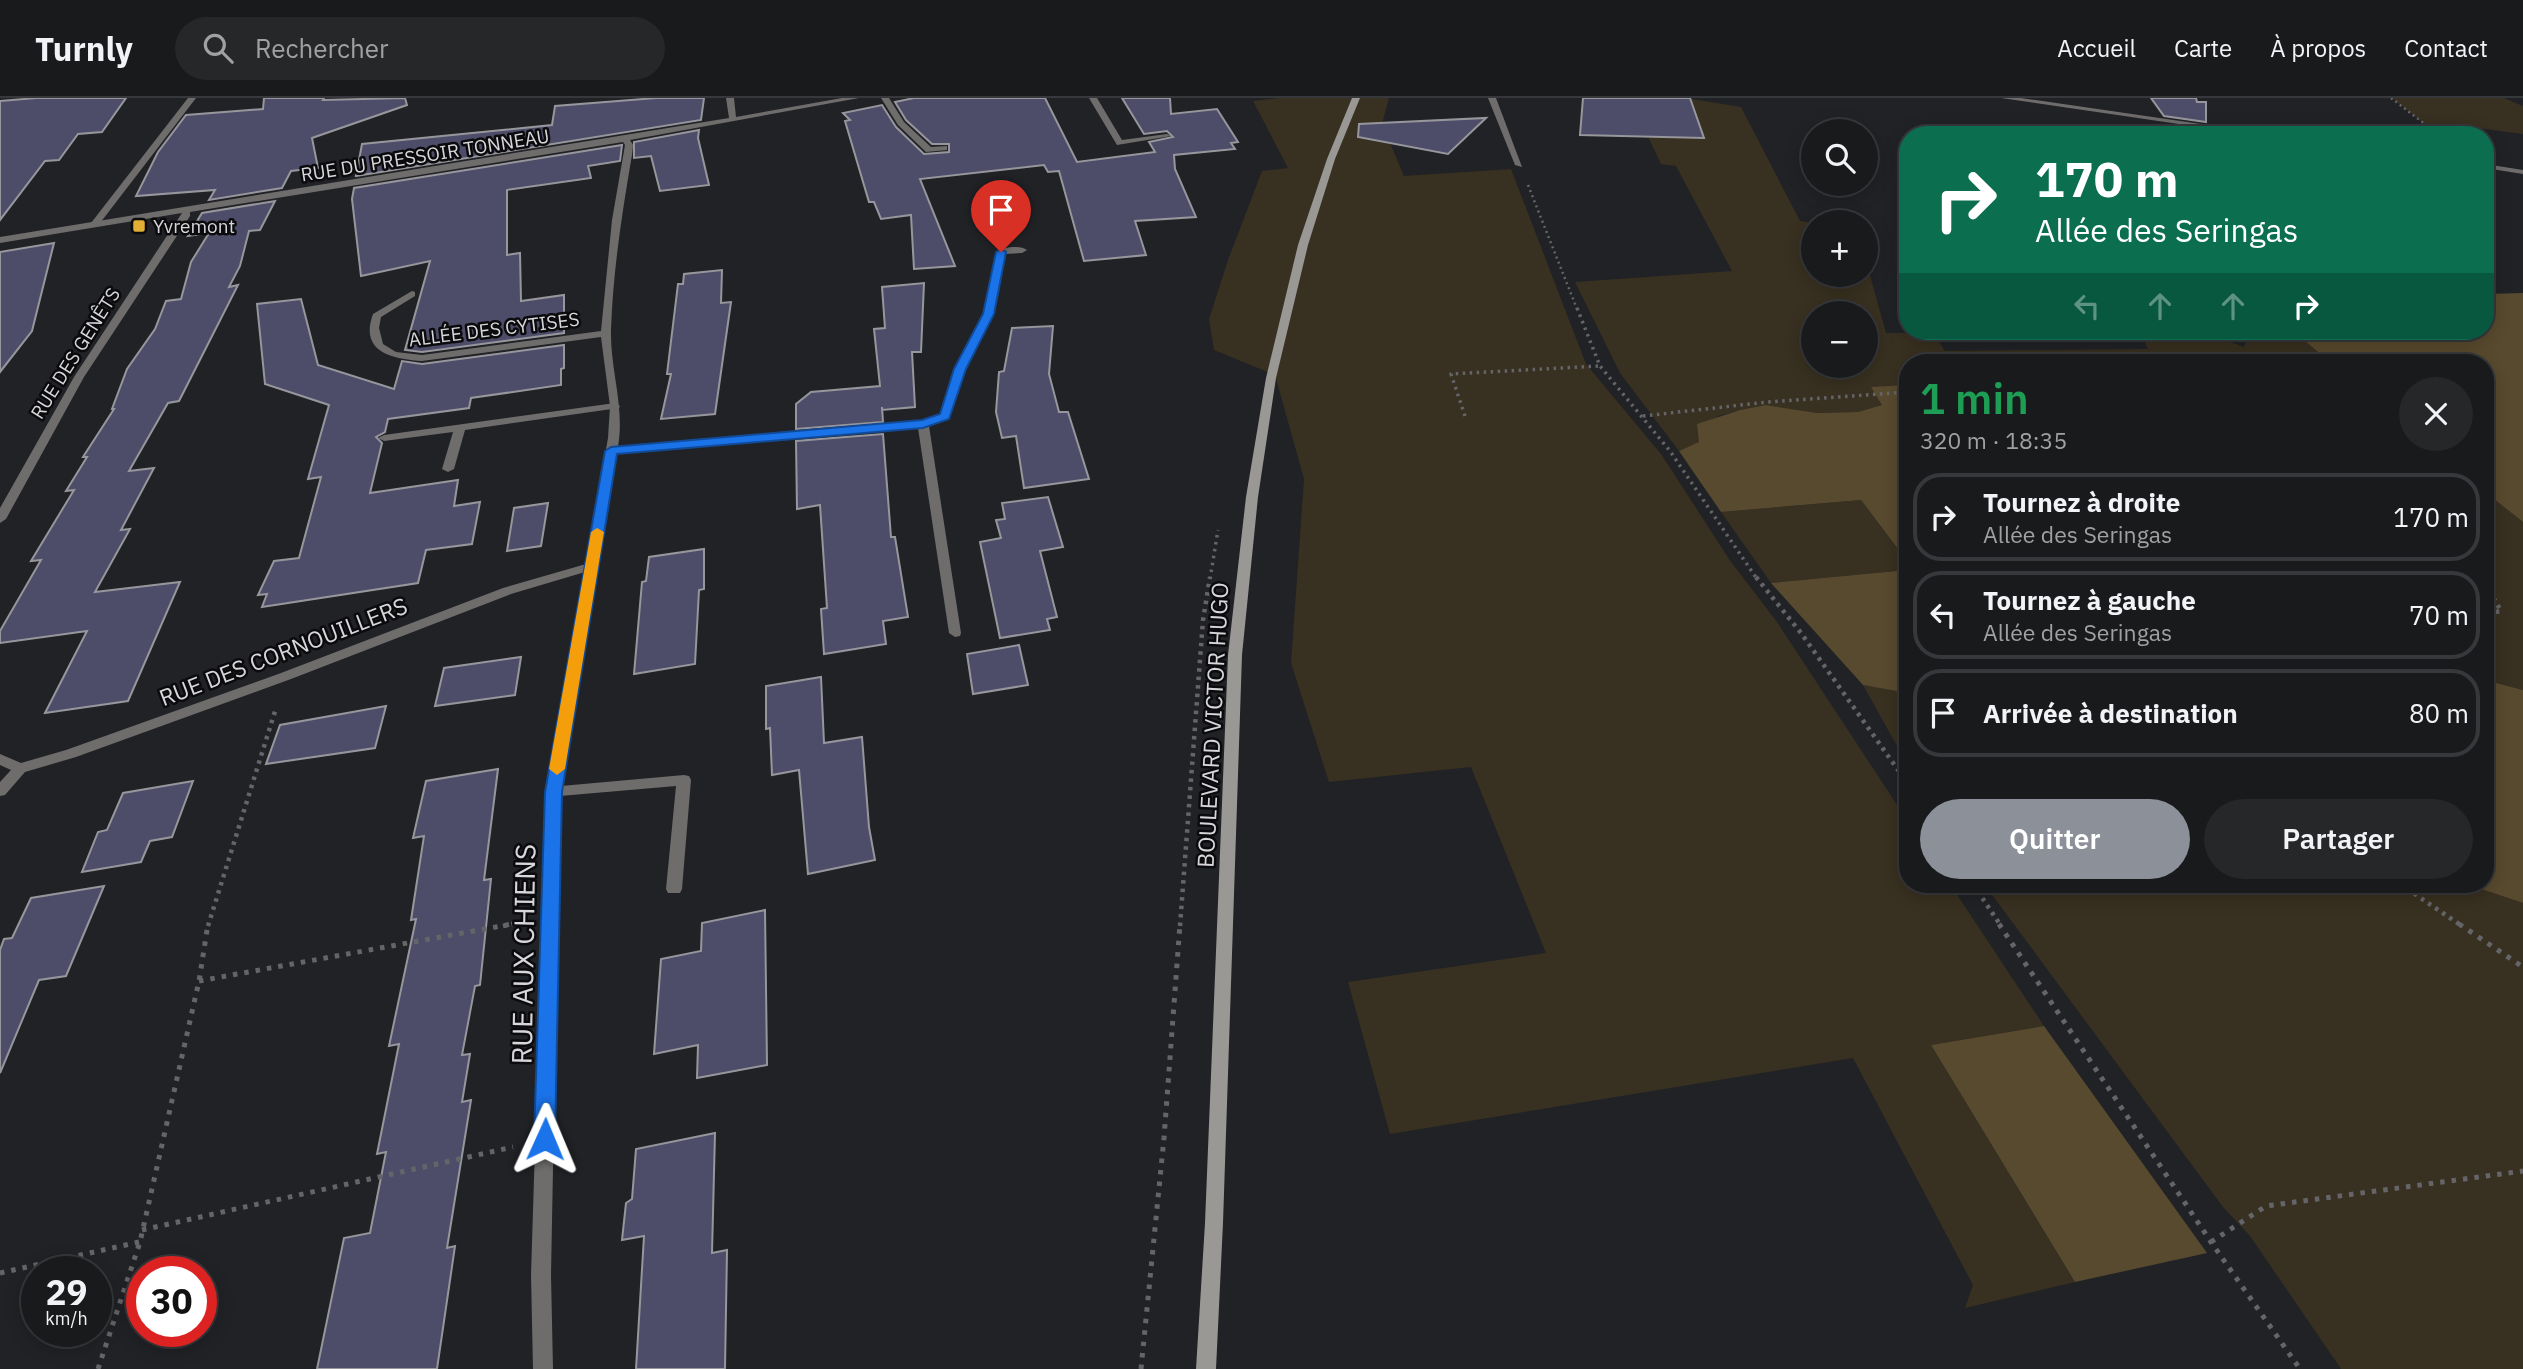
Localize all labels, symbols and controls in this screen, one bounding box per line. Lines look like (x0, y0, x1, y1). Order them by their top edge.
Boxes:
search box (175, 17, 665, 80)
text: Turnly (35, 27, 133, 70)
icon: search (199, 29, 237, 67)
text: Rechercher (255, 31, 389, 65)
text: Accueil (2057, 32, 2136, 64)
text: Carte (2174, 32, 2232, 64)
text: À propos (2270, 32, 2366, 64)
text: Contact (2404, 32, 2488, 64)
map controls (1801, 119, 1878, 378)
button: search (1801, 119, 1878, 196)
street label: RUE DU PRESSOIR TONNEAU (299, 123, 551, 187)
text: 170 m (2035, 147, 2179, 210)
icon: right (1920, 154, 2011, 245)
pin (971, 180, 1031, 252)
icon: arrive (982, 191, 1020, 229)
text: Allée des Seringas (2035, 209, 2298, 251)
button: + (1801, 210, 1878, 287)
place label: Yvremont (153, 214, 235, 238)
marker: Yvremont (131, 218, 147, 234)
street label: RUE DES GENÊTS (25, 283, 125, 423)
icon: left (2068, 287, 2106, 325)
icon: ahead (2141, 287, 2179, 325)
icon: ahead (2214, 287, 2252, 325)
icon: right (2287, 287, 2325, 325)
button: − (1801, 301, 1878, 378)
street label: ALLÉE DES CYTISES (407, 307, 581, 351)
text: 1 min (1920, 371, 2029, 426)
button: close (2399, 377, 2473, 451)
text: 320 m · 18:35 (1920, 425, 2067, 455)
text: Tournez à droite (1983, 485, 2180, 519)
icon: right (1924, 498, 1962, 536)
text: 170 m (2393, 500, 2469, 534)
text: Allée des Seringas (1983, 519, 2172, 549)
street label: BOULEVARD VICTOR HUGO (1190, 582, 1234, 868)
text: Tournez à gauche (1983, 583, 2196, 617)
street label: RUE DES CORNOUILLERS (155, 590, 411, 712)
icon: left (1924, 596, 1962, 634)
text: 70 m (2409, 598, 2469, 632)
text: Allée des Seringas (1983, 617, 2172, 647)
icon: arrive (1924, 694, 1962, 732)
text: Arrivée à destination (1983, 696, 2238, 730)
text: 80 m (2409, 696, 2469, 730)
button: Quitter (1920, 799, 2190, 879)
button: Partager (2204, 799, 2473, 879)
street label: RUE AUX CHIENS (503, 843, 543, 1065)
position arrow (508, 1102, 582, 1176)
speed limit sign: 30 (126, 1256, 217, 1347)
text: 29 (45, 1269, 88, 1315)
text: km/h (45, 1307, 88, 1330)

